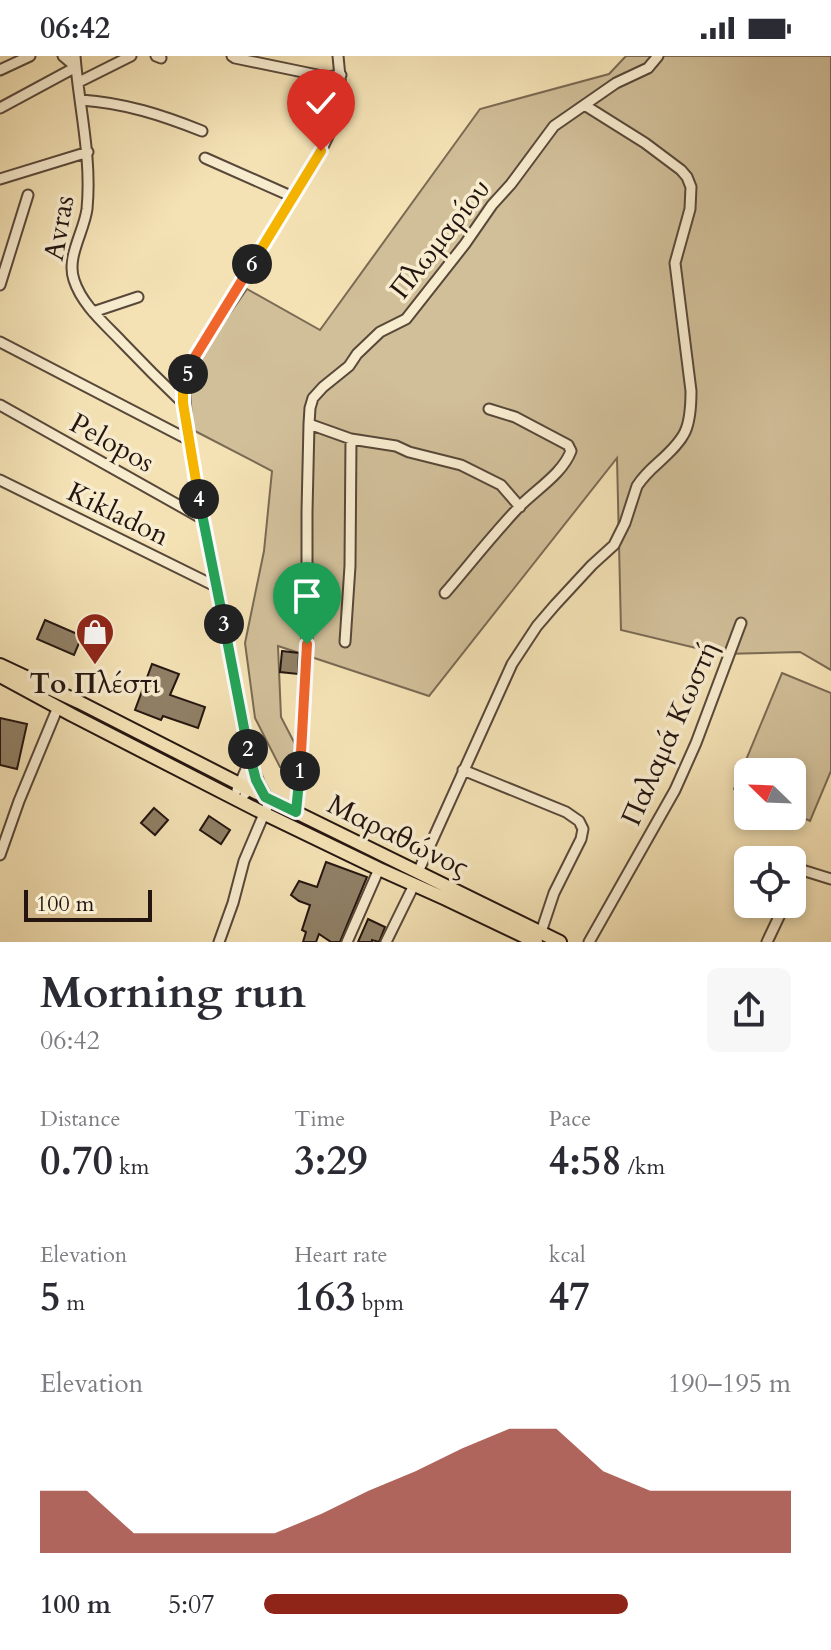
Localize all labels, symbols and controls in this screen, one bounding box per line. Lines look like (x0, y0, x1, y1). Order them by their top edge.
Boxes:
text: 06:42 (40, 8, 110, 49)
pin (287, 69, 355, 151)
icon: check (299, 81, 343, 125)
street label: Πλωμαρίου (381, 171, 499, 307)
street label: Avras (35, 192, 83, 264)
pin: 6 (232, 244, 272, 284)
text: 6 (246, 249, 258, 279)
pin: 5 (168, 354, 208, 394)
text: 5 (182, 359, 194, 389)
street label: Pelopos (63, 404, 161, 482)
street label: Kikladon (61, 473, 175, 555)
pin: 4 (179, 479, 219, 519)
text: 4 (193, 484, 205, 514)
pin (273, 562, 341, 644)
icon: arrive (285, 574, 329, 618)
pin: 3 (204, 604, 244, 644)
text: 3 (218, 609, 230, 639)
shop icon: Το Πλέστι (74, 611, 116, 666)
street label: Παλαμά Κωστή (612, 634, 728, 832)
place label: Το Πλέστι (29, 665, 161, 703)
pin: 2 (228, 729, 268, 769)
text: 2 (242, 734, 254, 764)
pin: 1 (280, 751, 320, 791)
text: 1 (294, 756, 306, 786)
north arrow (734, 758, 806, 830)
map controls (734, 758, 806, 918)
street label: Μαραθώνος (321, 785, 475, 887)
button: locate (734, 846, 806, 918)
scale bar (24, 886, 152, 922)
text: 100 m (36, 889, 94, 919)
text: Morning run (40, 963, 306, 1023)
button: share (707, 968, 791, 1052)
text: 06:42 (40, 1023, 100, 1058)
text: Distance (40, 1104, 120, 1134)
text: Time (294, 1104, 345, 1134)
text: Pace (549, 1104, 591, 1134)
text: 0.70 (40, 1134, 113, 1189)
text: 3:29 (294, 1134, 367, 1189)
text: 4:58 (549, 1134, 622, 1189)
text: km (113, 1152, 149, 1182)
text: /km (622, 1152, 665, 1182)
text: Elevation (40, 1240, 127, 1270)
text: Heart rate (294, 1240, 388, 1270)
text: kcal (549, 1240, 586, 1270)
text: 5 (40, 1270, 61, 1325)
text: 163 (294, 1270, 356, 1325)
text: 47 (549, 1270, 590, 1325)
text: m (61, 1288, 85, 1318)
text: bpm (356, 1288, 404, 1318)
text: Elevation (40, 1366, 143, 1401)
text: 190–195 m (668, 1366, 791, 1401)
text: 100 m (40, 1587, 111, 1622)
text: 5:07 (168, 1587, 215, 1622)

